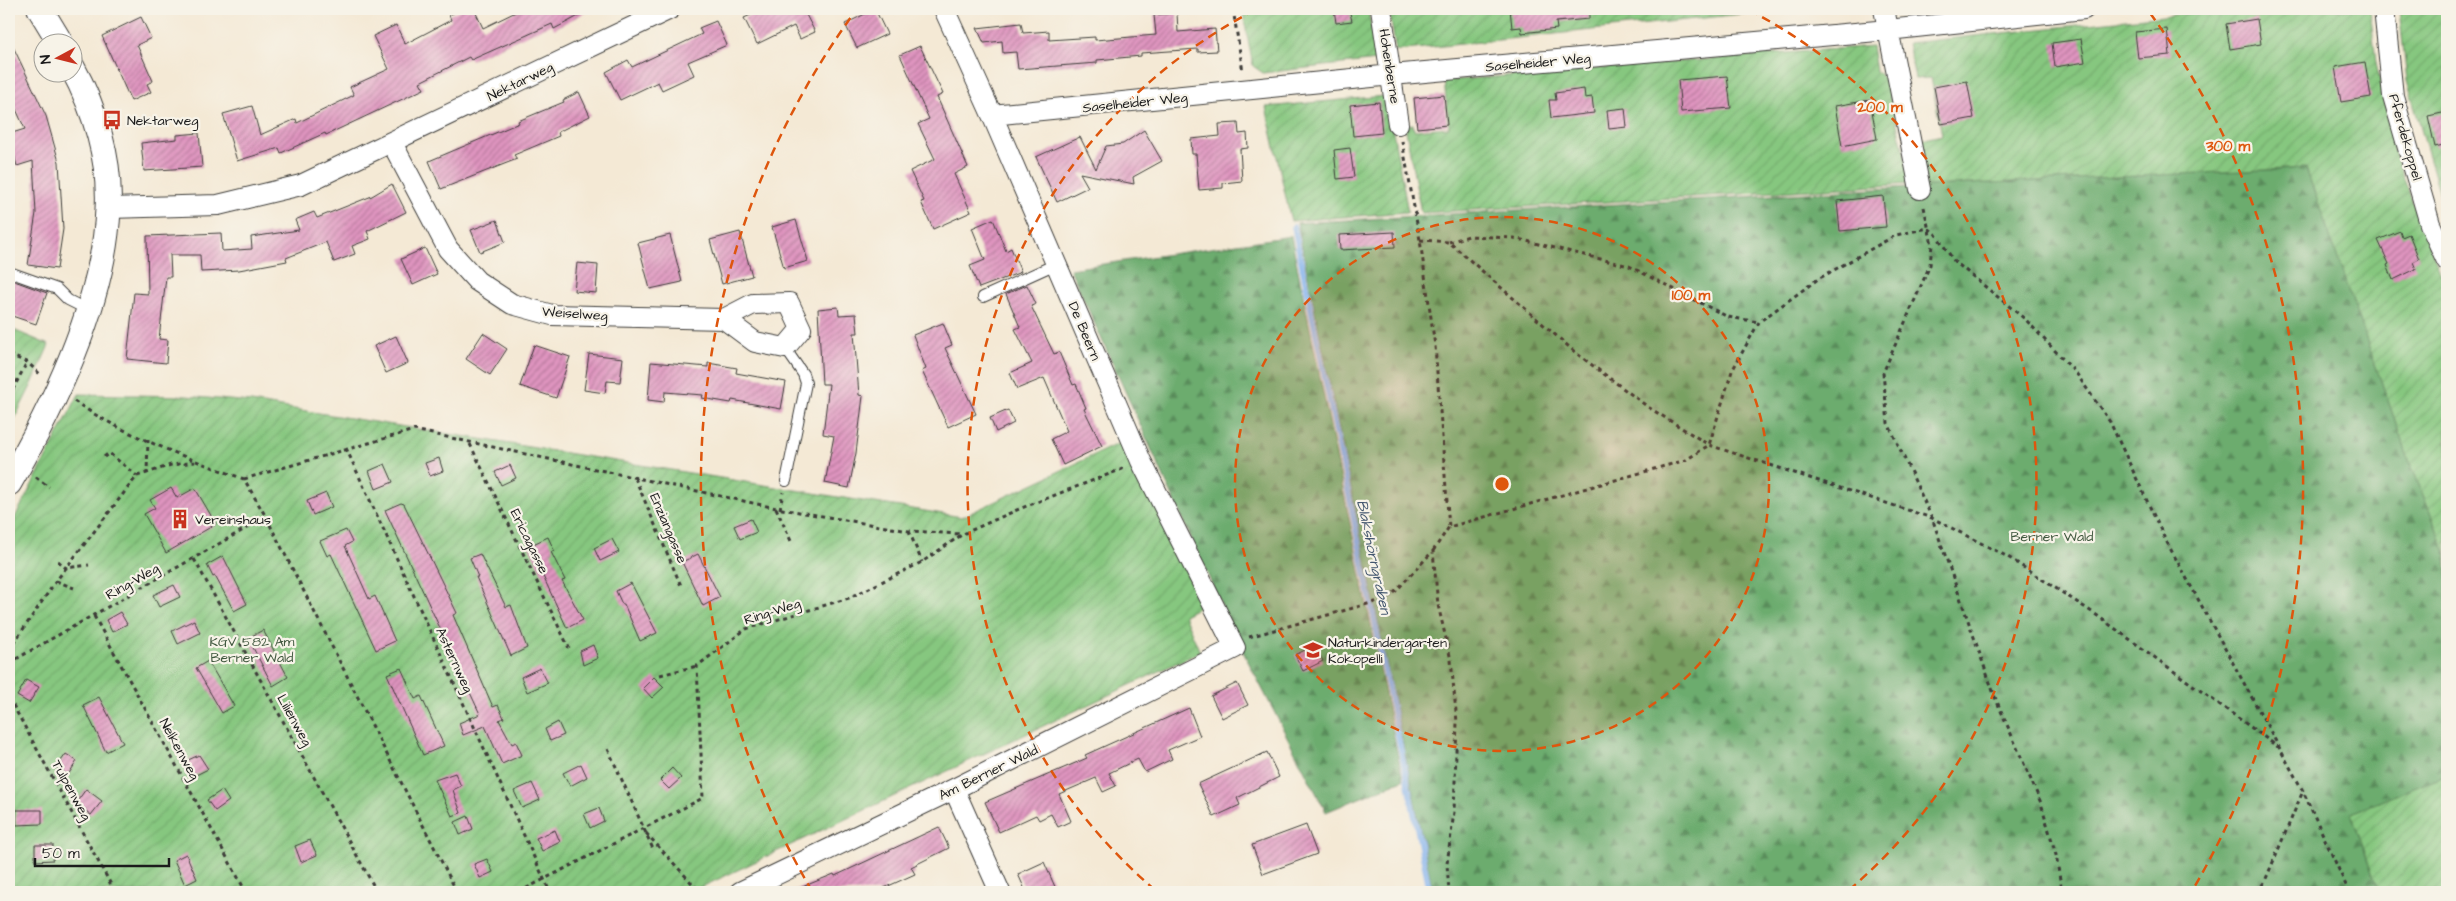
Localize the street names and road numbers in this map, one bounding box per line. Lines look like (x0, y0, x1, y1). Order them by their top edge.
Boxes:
street label: Hohenberne (1373, 27, 1405, 105)
street label: Saselheider Weg (1485, 48, 1592, 78)
street label: Nektarweg (484, 57, 557, 107)
street label: Saselheider Weg (1082, 88, 1189, 118)
street label: Pferdekoppel (2383, 92, 2427, 183)
street label: De Beern (1063, 299, 1105, 364)
street label: Weiselweg (541, 302, 608, 326)
street label: Enziangasse (644, 490, 692, 567)
street label: Ericagasse (505, 506, 554, 578)
street label: Ring-Weg (102, 559, 163, 605)
street label: Ring-Weg (741, 593, 803, 631)
street label: Asternweg (430, 624, 478, 696)
street label: Lilienweg (272, 691, 317, 750)
street label: Nelkenweg (154, 715, 204, 784)
street label: Am Berner Wald (935, 740, 1041, 806)
street label: Tulpenweg (46, 757, 96, 824)

